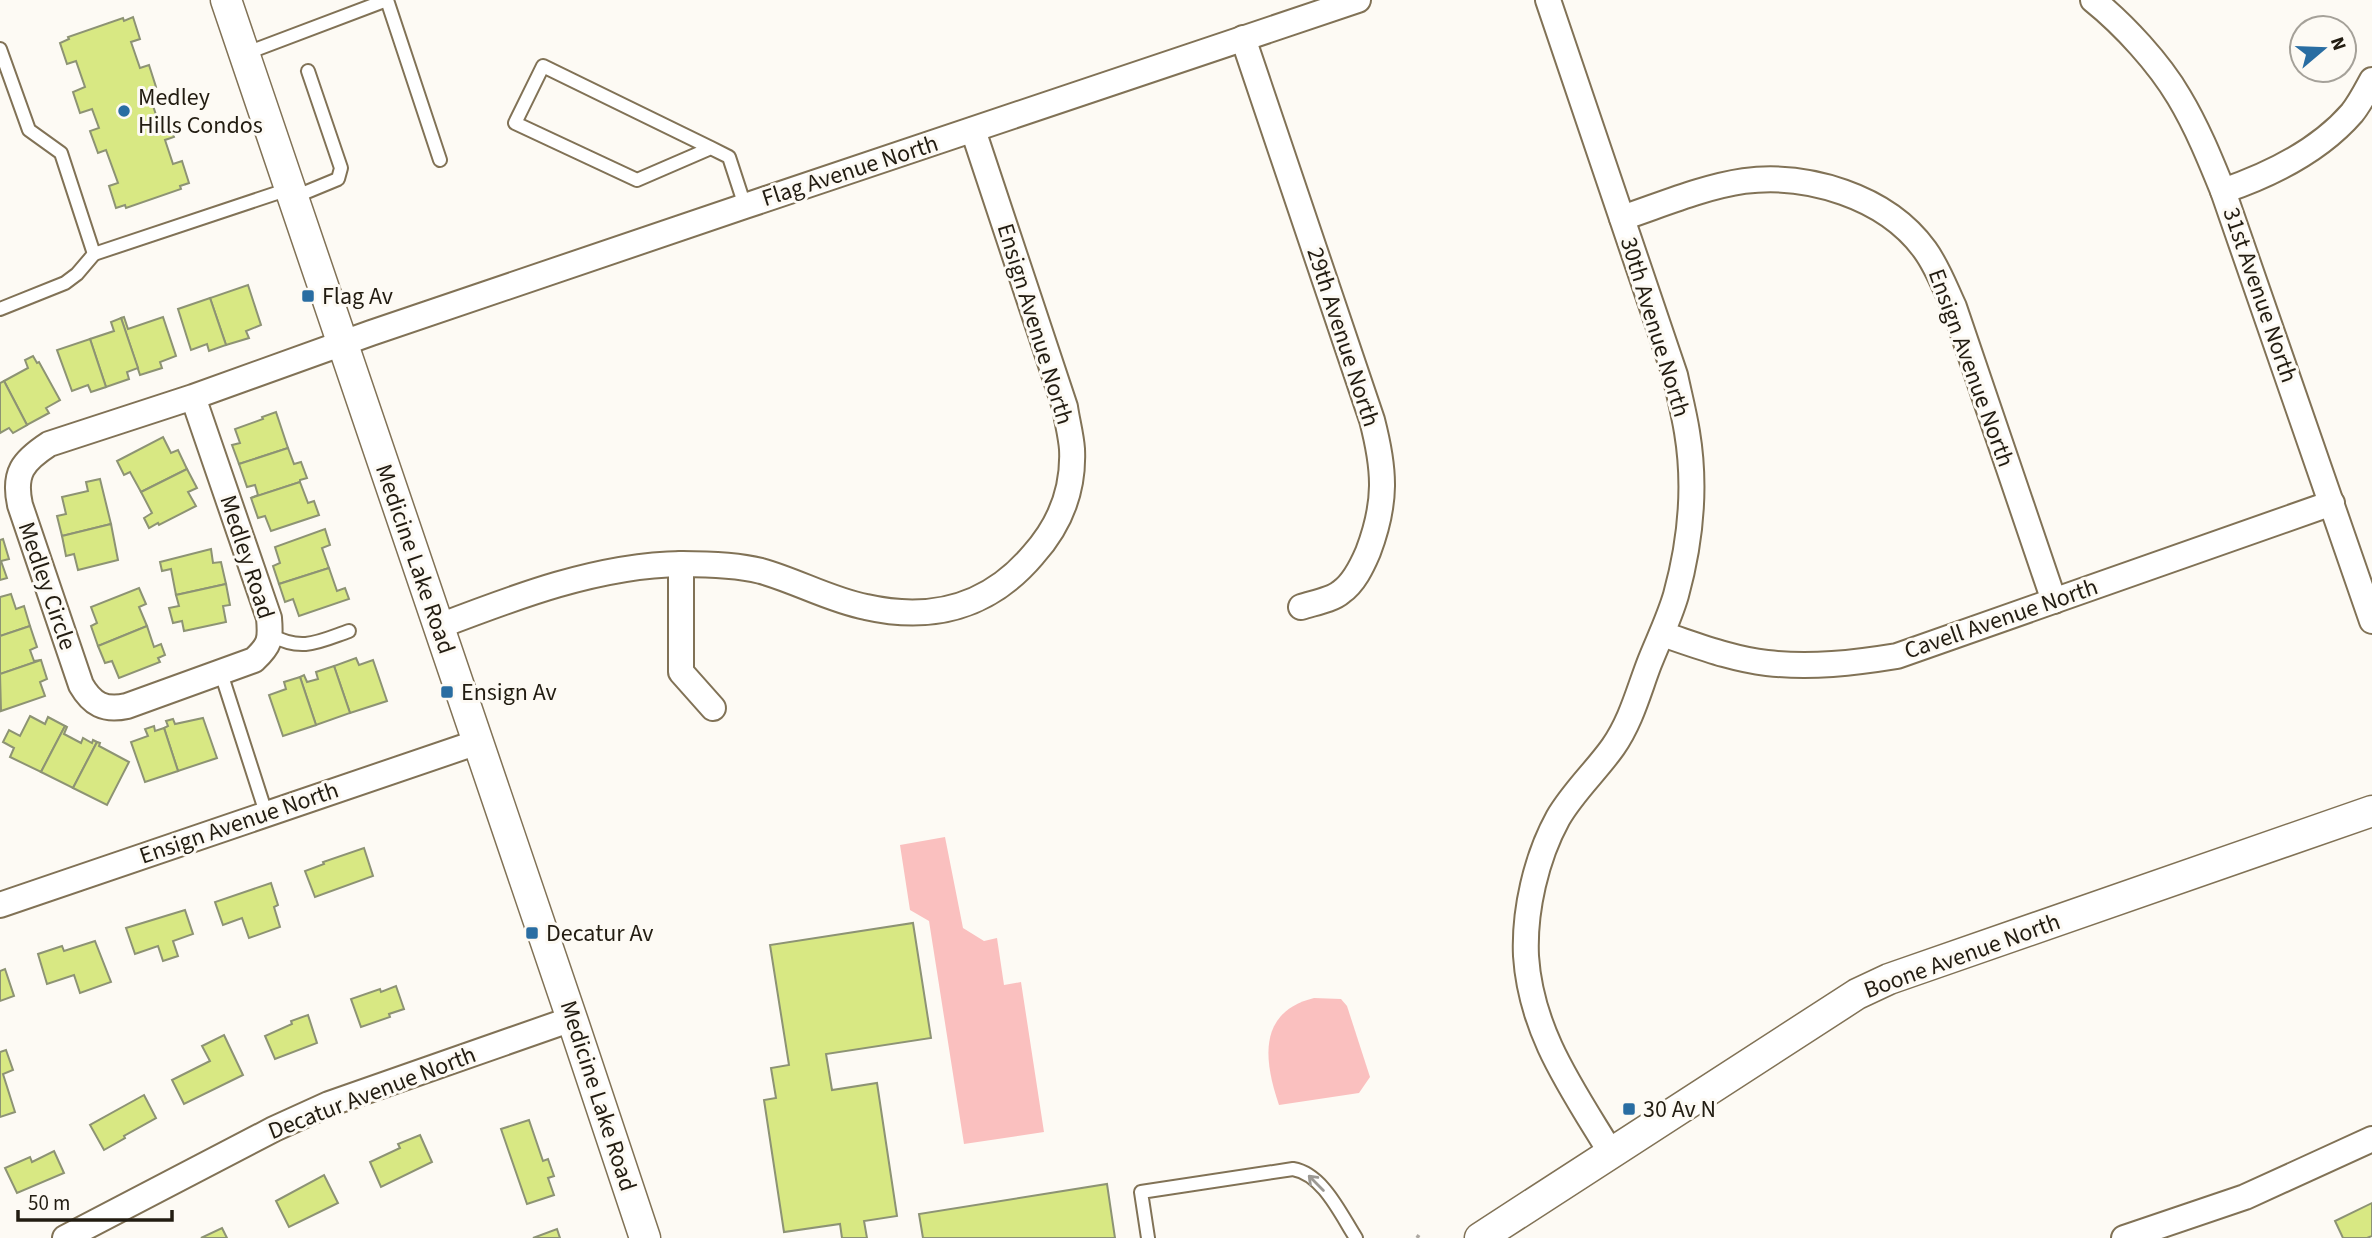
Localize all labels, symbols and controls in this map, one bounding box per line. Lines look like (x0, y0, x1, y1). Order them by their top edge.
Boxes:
north arrow (2288, 14, 2358, 84)
text: N (2323, 34, 2352, 54)
place label: Medley Hills Condos (138, 80, 263, 143)
marker: Medley Hills Condos (116, 103, 132, 119)
street label: Flag Avenue North (757, 126, 943, 216)
street label: 31st Avenue North (2214, 203, 2306, 387)
street label: Ensign Avenue North (988, 219, 1082, 429)
street label: 30th Avenue North (1611, 233, 1699, 421)
street label: 29th Avenue North (1298, 243, 1388, 431)
street label: Ensign Avenue North (1919, 264, 2023, 472)
place label: Flag Av (322, 279, 393, 314)
marker: Flag Av (300, 288, 316, 304)
street label: Medicine Lake Road (366, 459, 464, 659)
street label: Medley Road (211, 491, 283, 623)
street label: Medley Circle (9, 517, 85, 655)
street label: Cavell Avenue North (1899, 569, 2103, 669)
place label: Ensign Av (461, 675, 557, 710)
marker: Ensign Av (439, 684, 455, 700)
street label: Ensign Avenue North (135, 773, 343, 873)
street label: Boone Avenue North (1859, 904, 2065, 1008)
place label: Decatur Av (546, 916, 654, 951)
marker: Decatur Av (524, 925, 540, 941)
street label: Medicine Lake Road (551, 996, 645, 1196)
street label: Decatur Avenue North (263, 1037, 481, 1149)
place label: 30 Av N (1643, 1092, 1716, 1127)
marker: 30 Av N (1621, 1101, 1637, 1117)
one-way arrow (1308, 1174, 1325, 1191)
scale bar (18, 1178, 172, 1222)
text: 50 m (28, 1188, 70, 1218)

